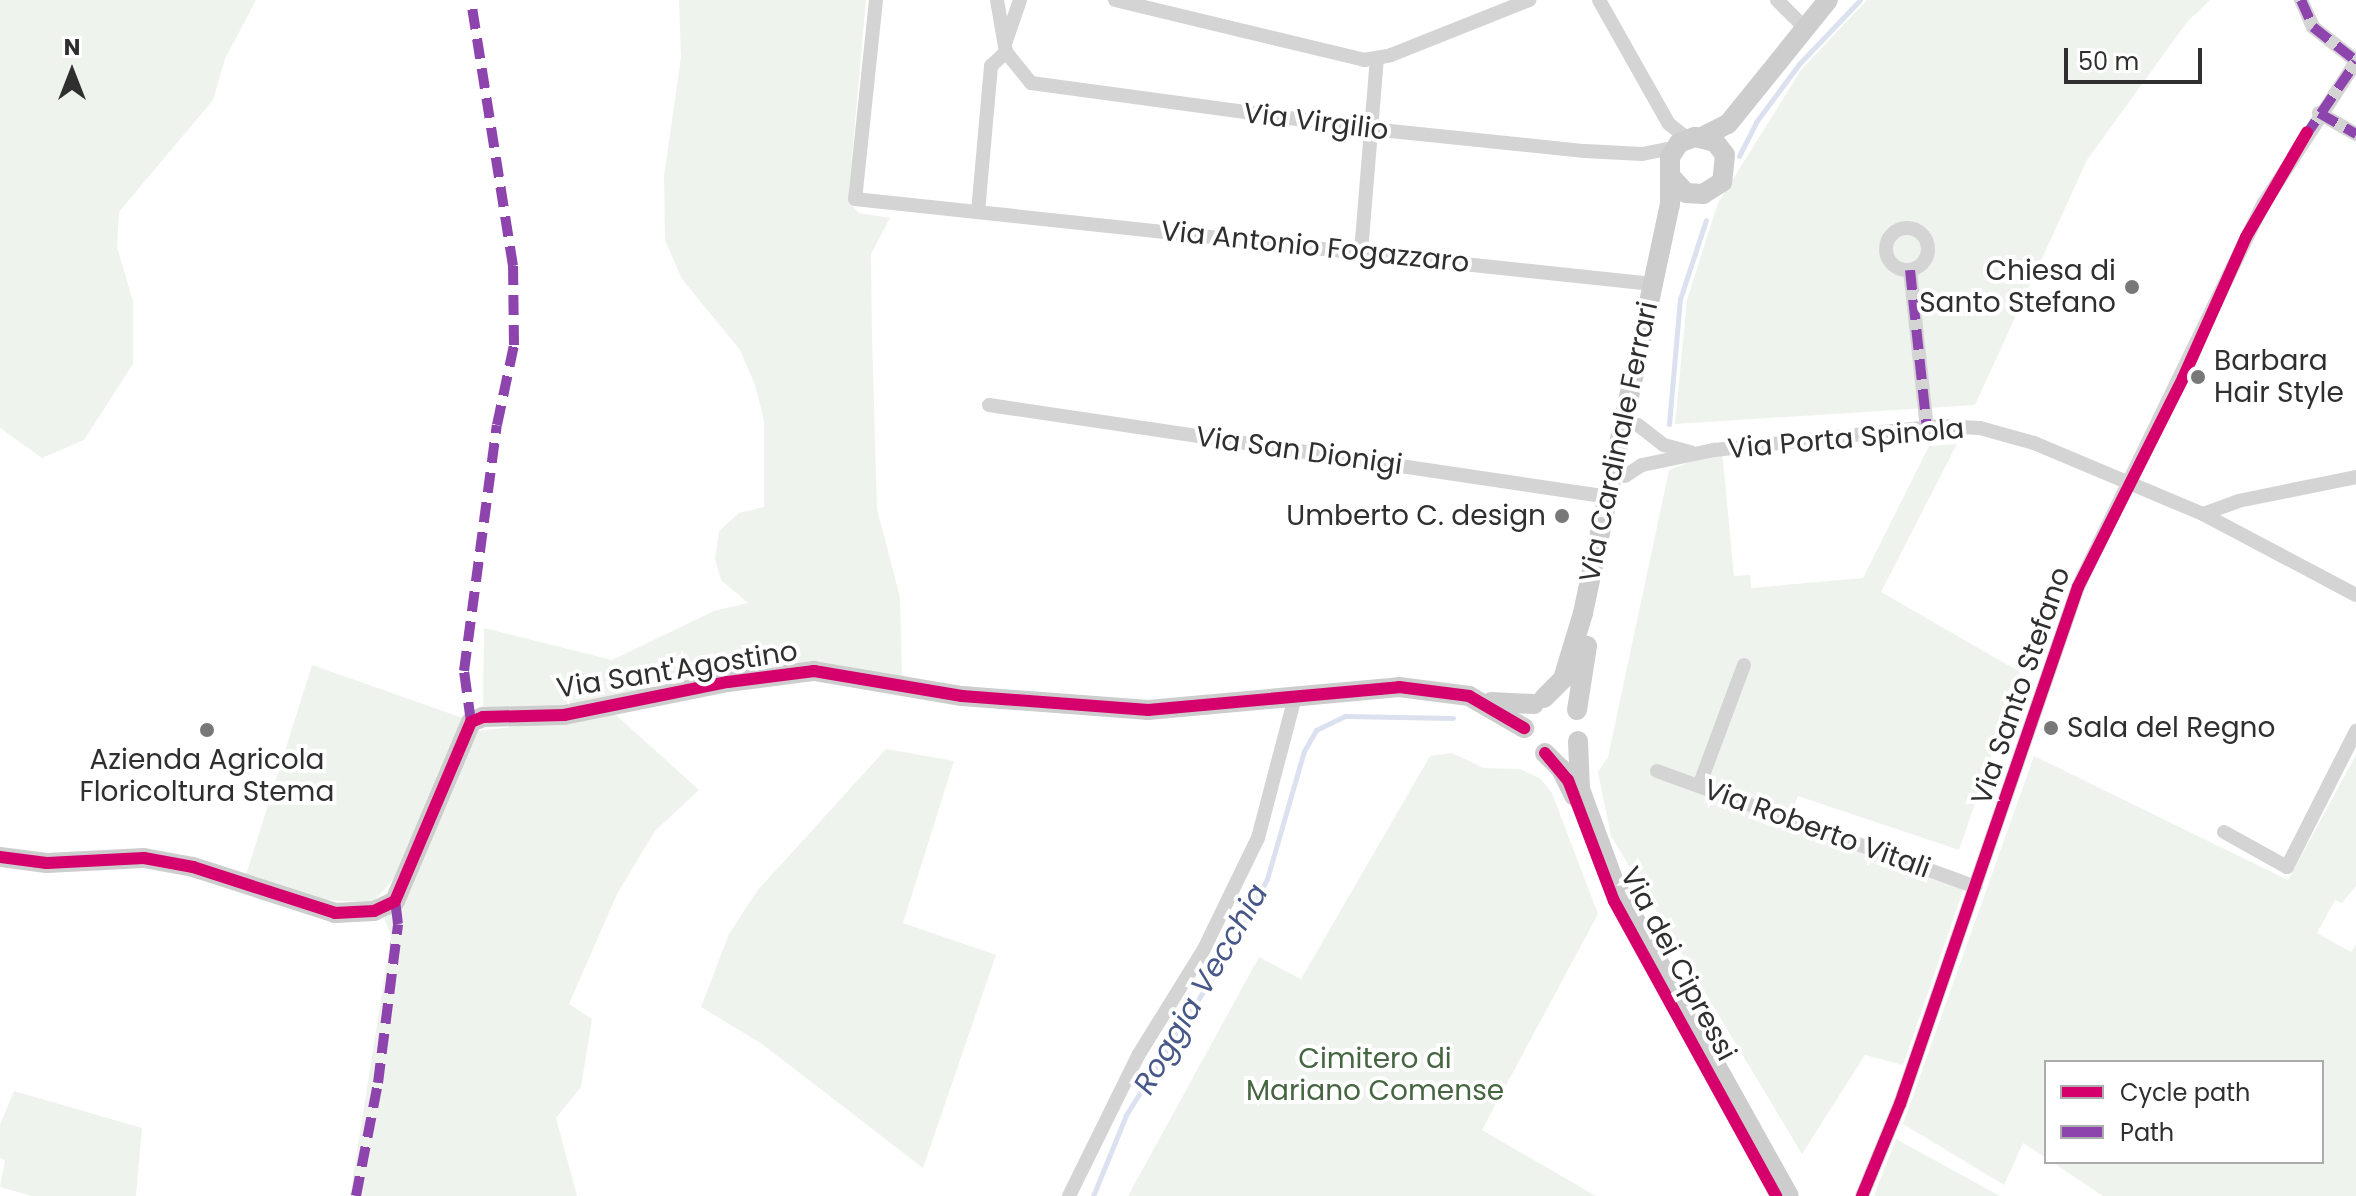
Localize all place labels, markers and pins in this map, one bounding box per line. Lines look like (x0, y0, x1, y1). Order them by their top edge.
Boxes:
place label: Chiesa di Santo Stefano (1919, 254, 2116, 320)
marker: Chiesa di Santo Stefano (2123, 278, 2141, 296)
place label: Barbara Hair Style (2214, 344, 2344, 410)
marker: Barbara Hair Style (2189, 368, 2207, 386)
place label: Umberto C. design (1286, 499, 1546, 533)
marker: Umberto C. design (1553, 507, 1571, 525)
place label: Sala del Regno (2067, 711, 2275, 745)
marker: Sala del Regno (2042, 719, 2060, 737)
marker: Azienda Agricola Floricoltura Stema (198, 721, 216, 739)
place label: Azienda Agricola Floricoltura Stema (80, 743, 334, 809)

